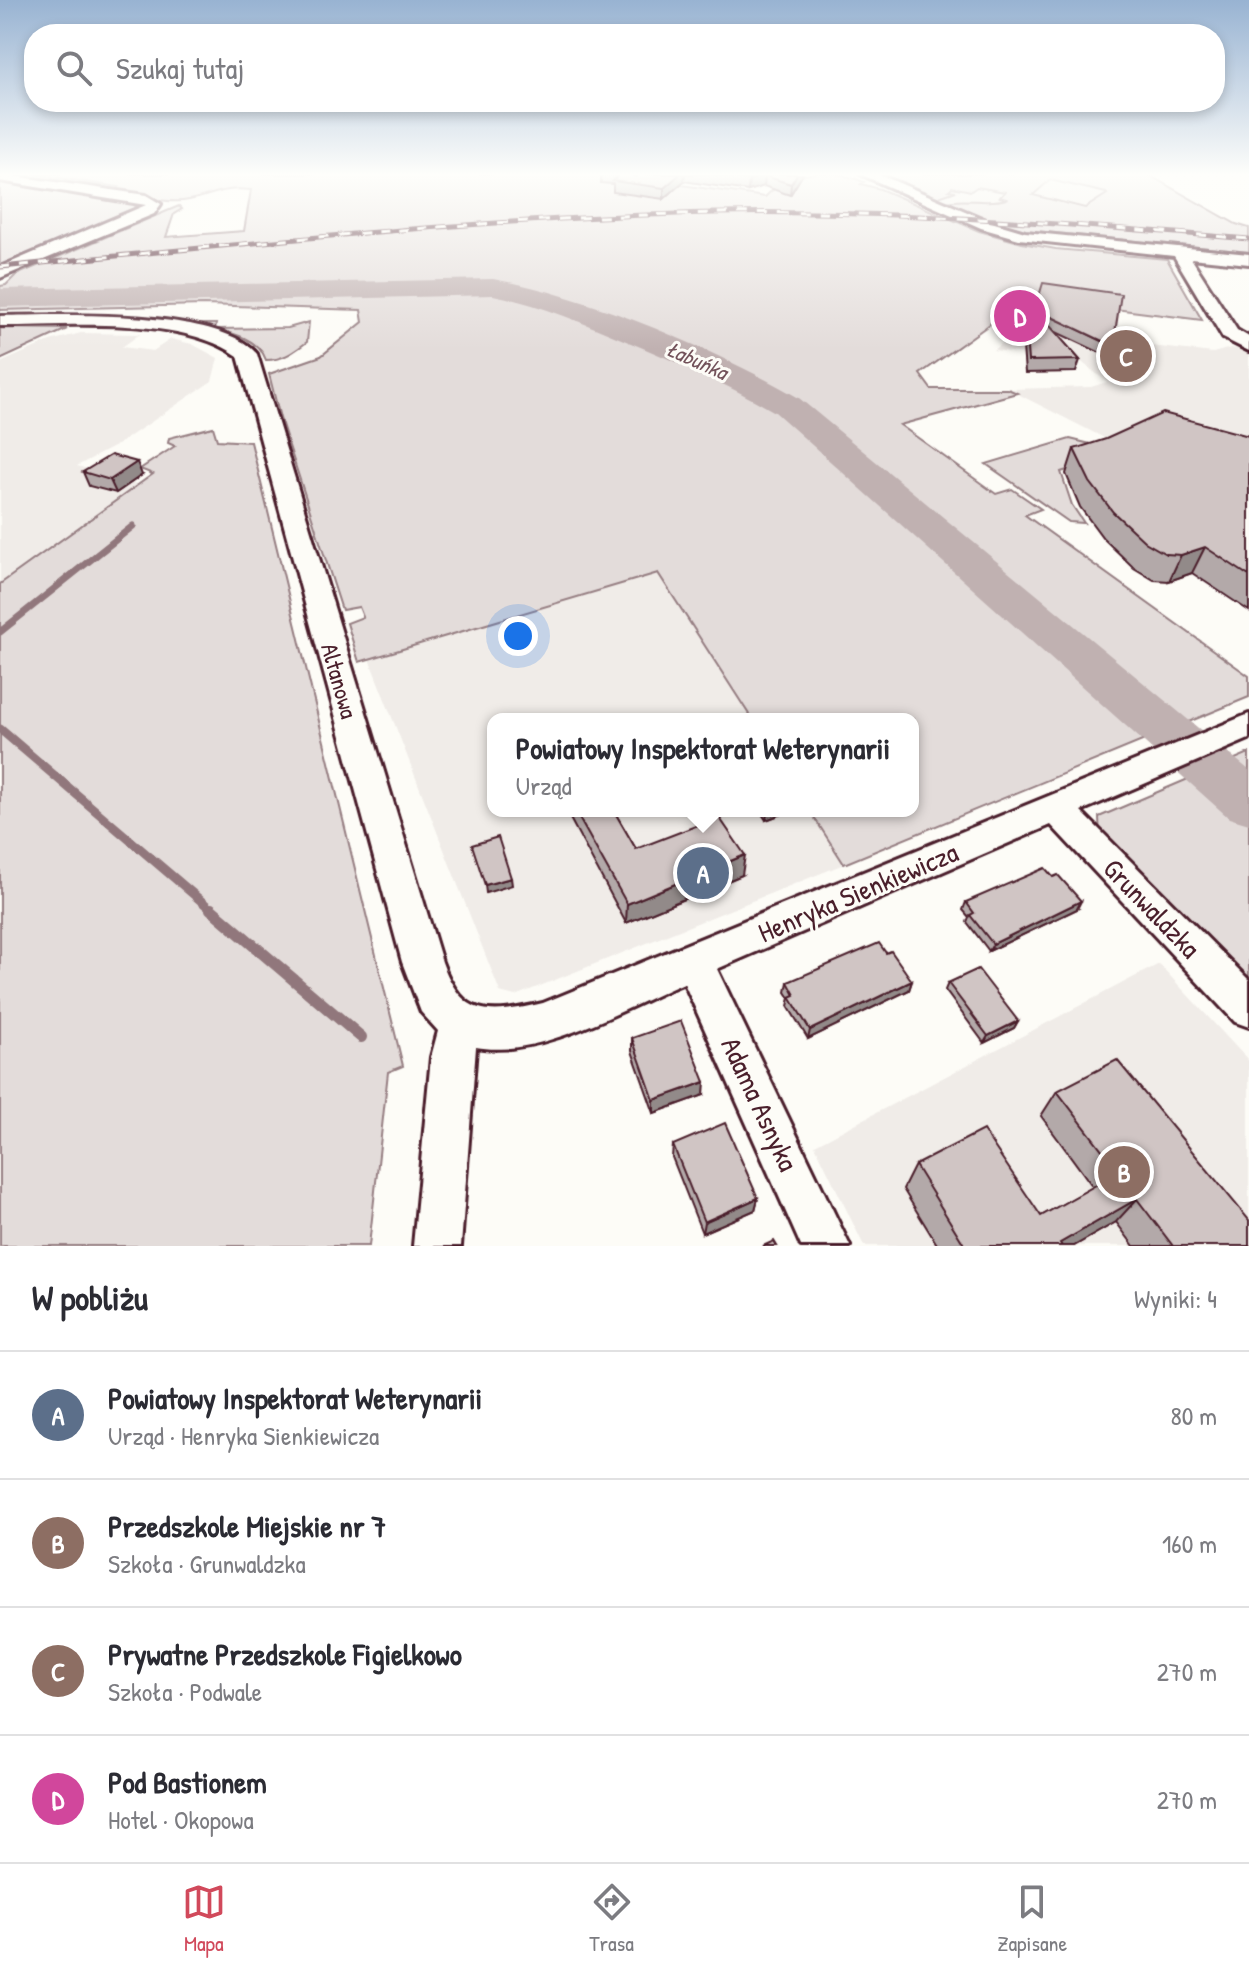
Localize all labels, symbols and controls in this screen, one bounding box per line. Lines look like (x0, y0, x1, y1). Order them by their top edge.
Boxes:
search box (24, 24, 1225, 112)
icon: search (52, 46, 96, 90)
text: Szukaj tutaj (116, 48, 244, 88)
pin: D (994, 286, 1046, 346)
pin: C (1100, 326, 1152, 386)
water label: Łabuńka (662, 333, 735, 388)
your location (498, 616, 538, 656)
street label: Altanowa (314, 639, 366, 722)
popup (487, 713, 919, 817)
text: Powiatowy Inspektorat Weterynarii (516, 728, 890, 768)
text: Urząd (516, 768, 572, 803)
street label: Henryka Sienkiewicza (752, 833, 964, 951)
pin: A (677, 843, 729, 903)
street label: Grunwaldzka (1095, 850, 1209, 966)
street label: Adama Asnyka (712, 1031, 808, 1177)
pin: B (1098, 1142, 1150, 1202)
text: W pobliżu (32, 1275, 148, 1321)
text: Wyniki: 4 (1134, 1281, 1217, 1316)
text: Powiatowy Inspektorat Weterynarii (108, 1378, 482, 1418)
text: A (52, 1398, 64, 1433)
text: 80 m (1170, 1398, 1217, 1433)
text: Urząd · Henryka Sienkiewicza (108, 1418, 379, 1453)
text: Przedszkole Miejskie nr 7 (108, 1506, 386, 1546)
text: B (51, 1526, 65, 1561)
text: 160 m (1162, 1526, 1217, 1561)
text: Szkoła · Grunwaldzka (108, 1546, 306, 1581)
text: Prywatne Przedszkole Figielkowo (108, 1634, 462, 1674)
text: C (51, 1654, 65, 1689)
text: 270 m (1157, 1654, 1217, 1689)
text: Szkoła · Podwale (108, 1674, 262, 1709)
text: Pod Bastionem (108, 1762, 267, 1802)
text: D (52, 1782, 64, 1817)
text: 270 m (1157, 1782, 1217, 1817)
text: Hotel · Okopowa (108, 1802, 254, 1837)
tab: Mapa (182, 1880, 226, 1958)
tab: Trasa (589, 1880, 634, 1958)
tab: Zapisane (997, 1880, 1067, 1958)

